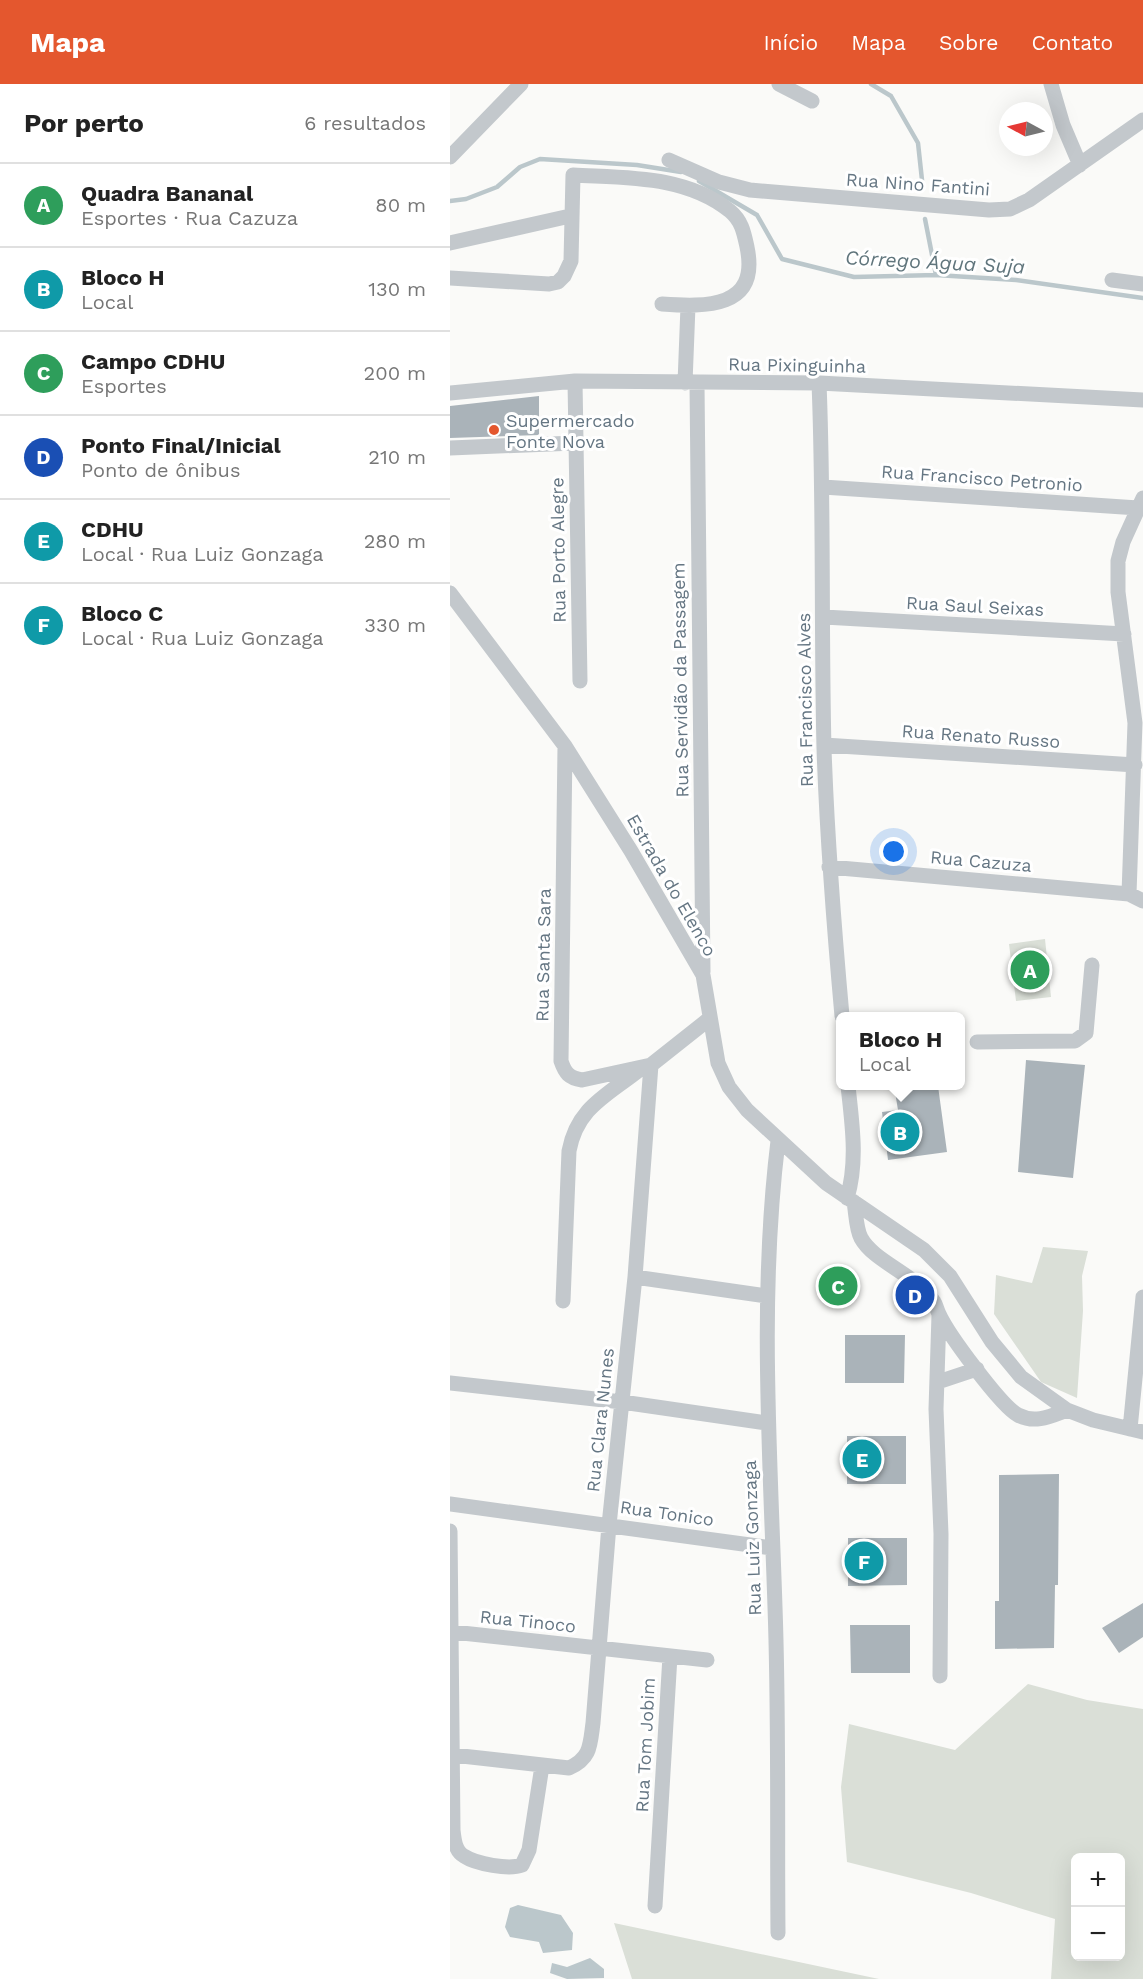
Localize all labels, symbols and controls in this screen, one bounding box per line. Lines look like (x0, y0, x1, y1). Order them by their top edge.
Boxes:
text: Mapa (30, 26, 105, 59)
text: Início (763, 30, 818, 55)
text: Mapa (851, 30, 906, 55)
text: Sobre (939, 30, 998, 55)
text: Contato (1031, 30, 1113, 55)
north arrow (999, 102, 1053, 156)
text: Por perto (24, 108, 144, 138)
text: 6 resultados (304, 111, 426, 135)
street label: Rua Nino Fantini (845, 168, 991, 200)
text: Quadra Bananal (81, 181, 253, 206)
text: A (37, 193, 50, 217)
text: 80 m (375, 193, 426, 217)
text: Esportes · Rua Cazuza (81, 206, 298, 230)
water label: Córrego Água Suja (844, 245, 1026, 279)
text: Bloco H (81, 265, 165, 290)
text: B (37, 277, 50, 301)
text: 130 m (368, 277, 426, 301)
text: Local (81, 290, 133, 314)
text: Campo CDHU (81, 349, 225, 374)
street label: Rua Pixinguinha (728, 353, 866, 377)
text: C (37, 361, 50, 385)
text: 200 m (364, 361, 426, 385)
text: Esportes (81, 374, 167, 398)
place label: Supermercado Fonte Nova (506, 410, 635, 452)
marker: Supermercado Fonte Nova (487, 423, 501, 437)
text: Ponto Final/Inicial (81, 433, 281, 458)
text: D (36, 445, 51, 469)
text: 210 m (368, 445, 426, 469)
text: Ponto de ônibus (81, 458, 240, 482)
street label: Rua Francisco Petronio (881, 460, 1083, 496)
street label: Rua Porto Alegre (546, 477, 570, 623)
text: CDHU (81, 517, 144, 542)
text: E (37, 529, 50, 553)
text: 280 m (364, 529, 426, 553)
text: Local · Rua Luiz Gonzaga (81, 542, 324, 566)
street label: Rua Servidão da Passagem (667, 562, 693, 798)
street label: Rua Saul Seixas (905, 592, 1045, 620)
text: Bloco C (81, 601, 163, 626)
text: F (37, 613, 50, 637)
text: 330 m (364, 613, 426, 637)
street label: Rua Francisco Alves (793, 613, 817, 787)
text: Local · Rua Luiz Gonzaga (81, 626, 324, 650)
street label: Rua Renato Russo (901, 720, 1061, 752)
street label: Estrada do Elenco (623, 810, 721, 960)
your location (879, 837, 908, 866)
street label: Rua Cazuza (929, 846, 1033, 876)
street label: Rua Santa Sara (531, 888, 555, 1022)
pin: A (1010, 948, 1050, 992)
popup (836, 1012, 965, 1090)
text: Bloco H (859, 1027, 942, 1052)
text: Local (859, 1052, 911, 1076)
pin: B (880, 1110, 920, 1154)
pin: C (818, 1264, 858, 1308)
pin: D (896, 1272, 934, 1318)
street label: Rua Clara Nunes (582, 1347, 618, 1493)
pin: E (842, 1436, 882, 1482)
street label: Rua Luiz Gonzaga (739, 1460, 765, 1616)
street label: Rua Tonico (619, 1496, 715, 1530)
pin: F (844, 1538, 884, 1584)
street label: Rua Tinoco (479, 1606, 577, 1636)
street label: Rua Tom Jobim (631, 1677, 659, 1813)
map controls (1071, 1853, 1125, 1961)
button: + (1071, 1853, 1125, 1907)
button: − (1071, 1907, 1125, 1961)

